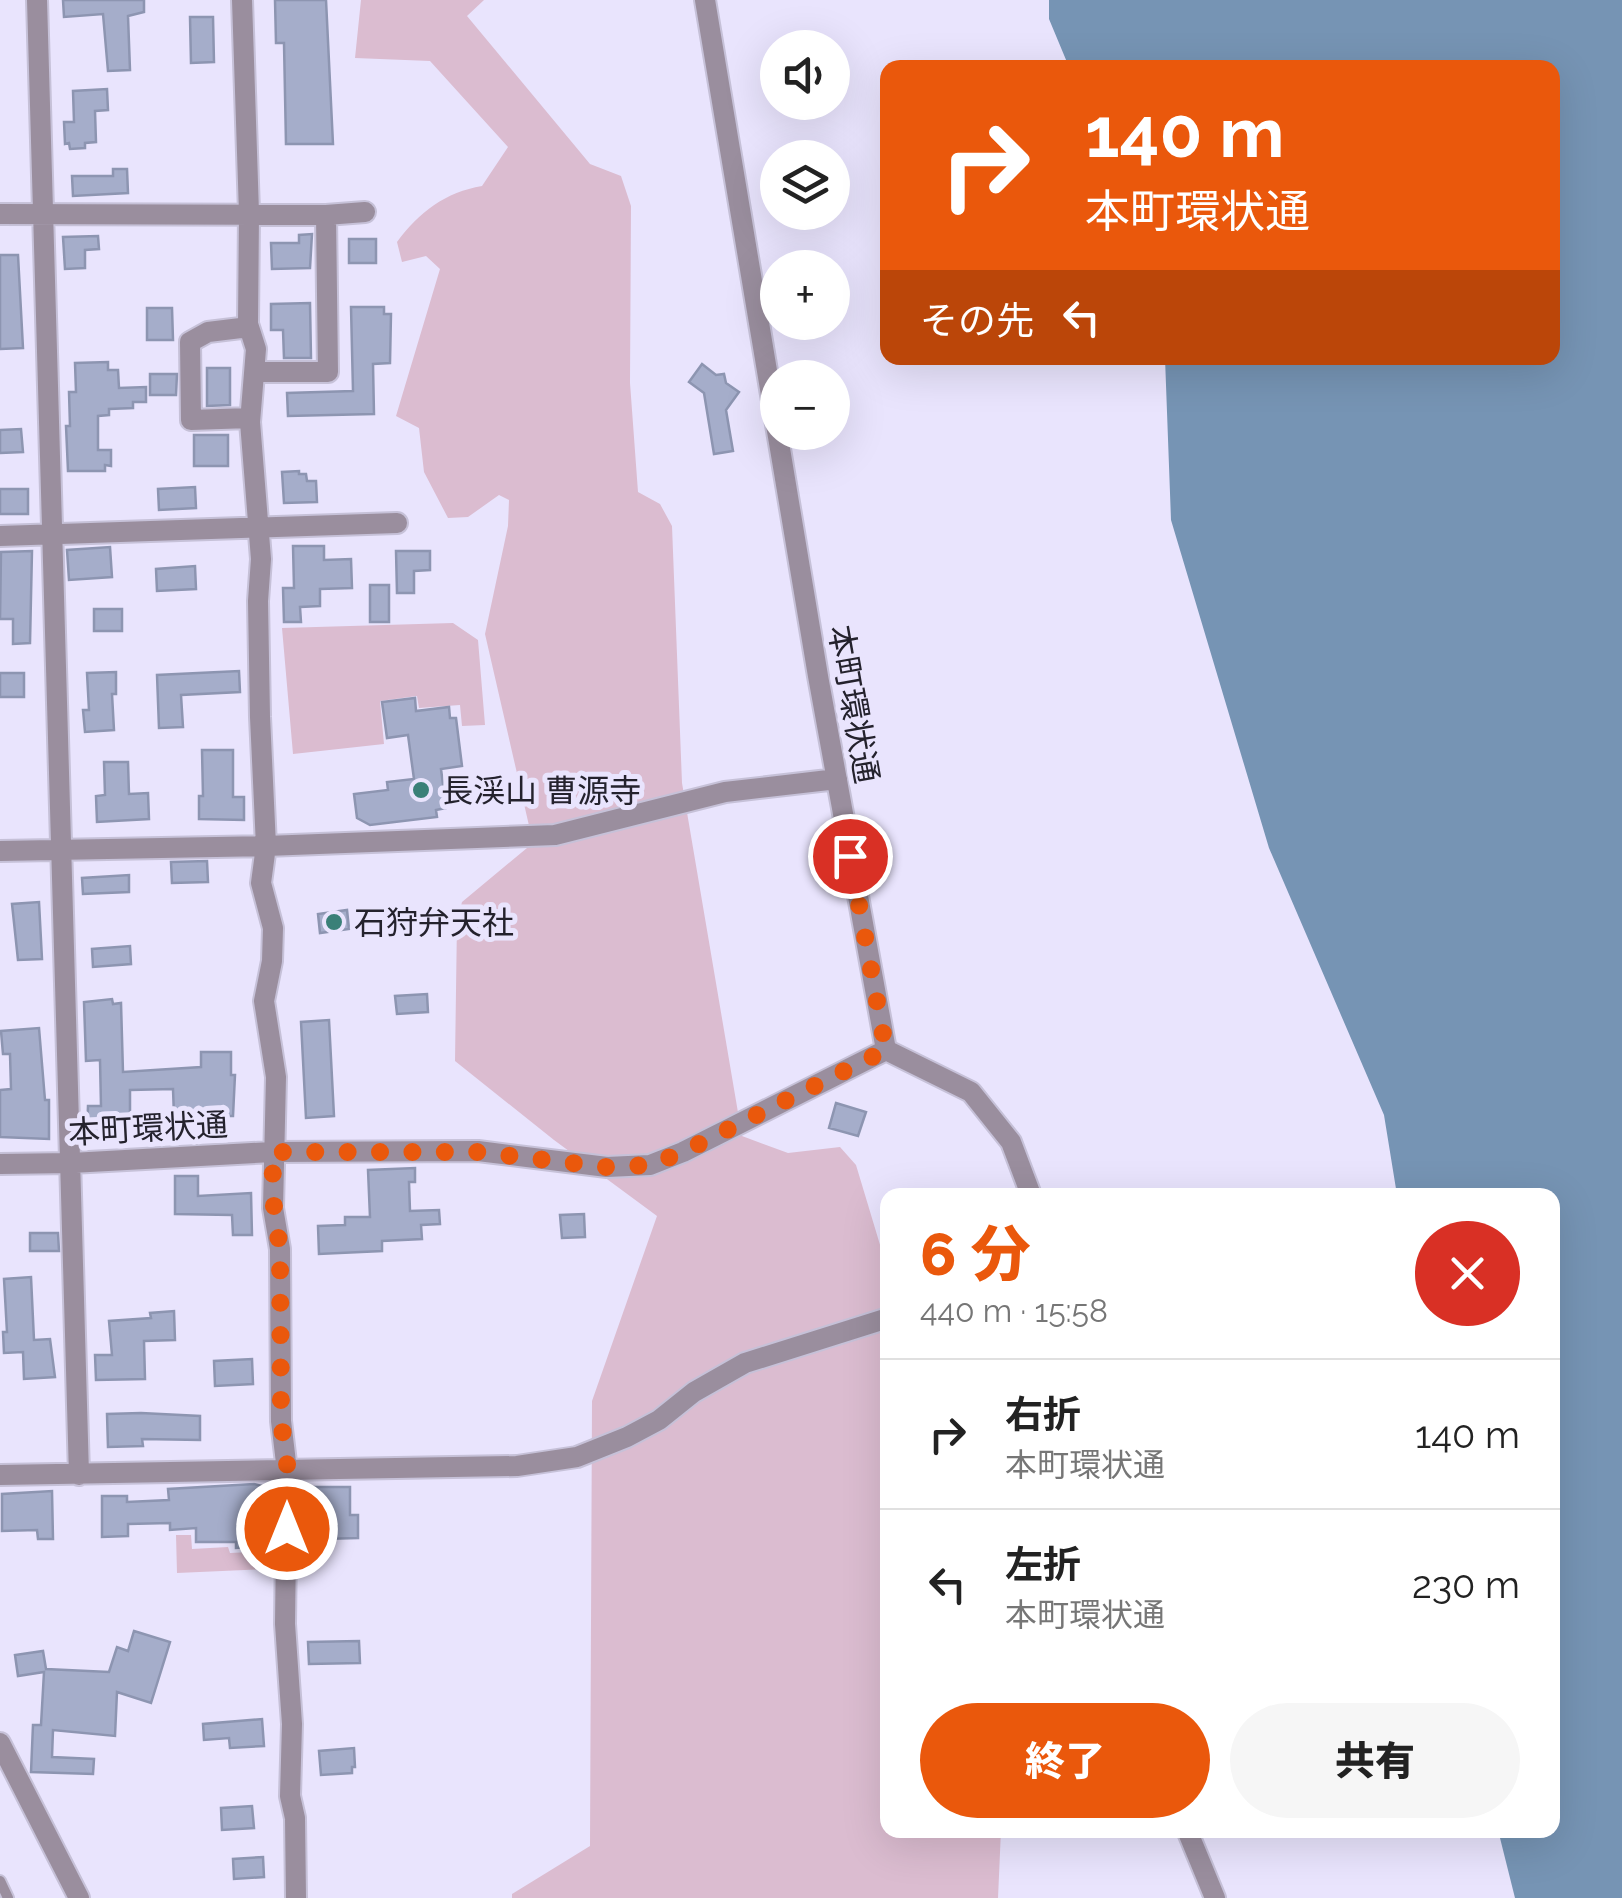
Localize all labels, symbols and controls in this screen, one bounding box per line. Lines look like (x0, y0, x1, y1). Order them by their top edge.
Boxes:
map controls (760, 30, 850, 450)
button: sound (760, 30, 850, 120)
text: 140 m (1085, 91, 1285, 173)
icon: right (920, 100, 1050, 230)
button: layers (760, 140, 850, 230)
text: 本町環状通 (1085, 185, 1310, 238)
button: + (760, 250, 850, 340)
icon: left (1054, 290, 1109, 345)
text: その先 (920, 298, 1034, 343)
button: − (760, 360, 850, 450)
street label: 本町環状通 (822, 622, 886, 786)
place label: 長渓山 曹源寺 (441, 772, 641, 809)
marker: 長渓山 曹源寺 (410, 779, 432, 801)
pin (808, 814, 893, 899)
icon: arrive (823, 829, 878, 884)
place label: 石狩弁天社 (354, 904, 514, 941)
marker: 石狩弁天社 (323, 911, 345, 933)
street label: 本町環状通 (67, 1105, 229, 1151)
text: 6 分 (920, 1219, 1030, 1289)
button: close (1415, 1221, 1520, 1326)
text: 440 m · 15:58 (920, 1292, 1108, 1329)
text: 右折 (1005, 1392, 1081, 1437)
icon: right (920, 1407, 975, 1462)
text: 140 m (1415, 1412, 1520, 1457)
text: 本町環状通 (1005, 1446, 1165, 1483)
position arrow (235, 1477, 339, 1581)
text: 左折 (1005, 1542, 1081, 1587)
icon: left (920, 1557, 975, 1612)
text: 230 m (1412, 1562, 1520, 1607)
text: 本町環状通 (1005, 1596, 1165, 1633)
button: 終了 (920, 1703, 1210, 1818)
button: 共有 (1230, 1703, 1520, 1818)

